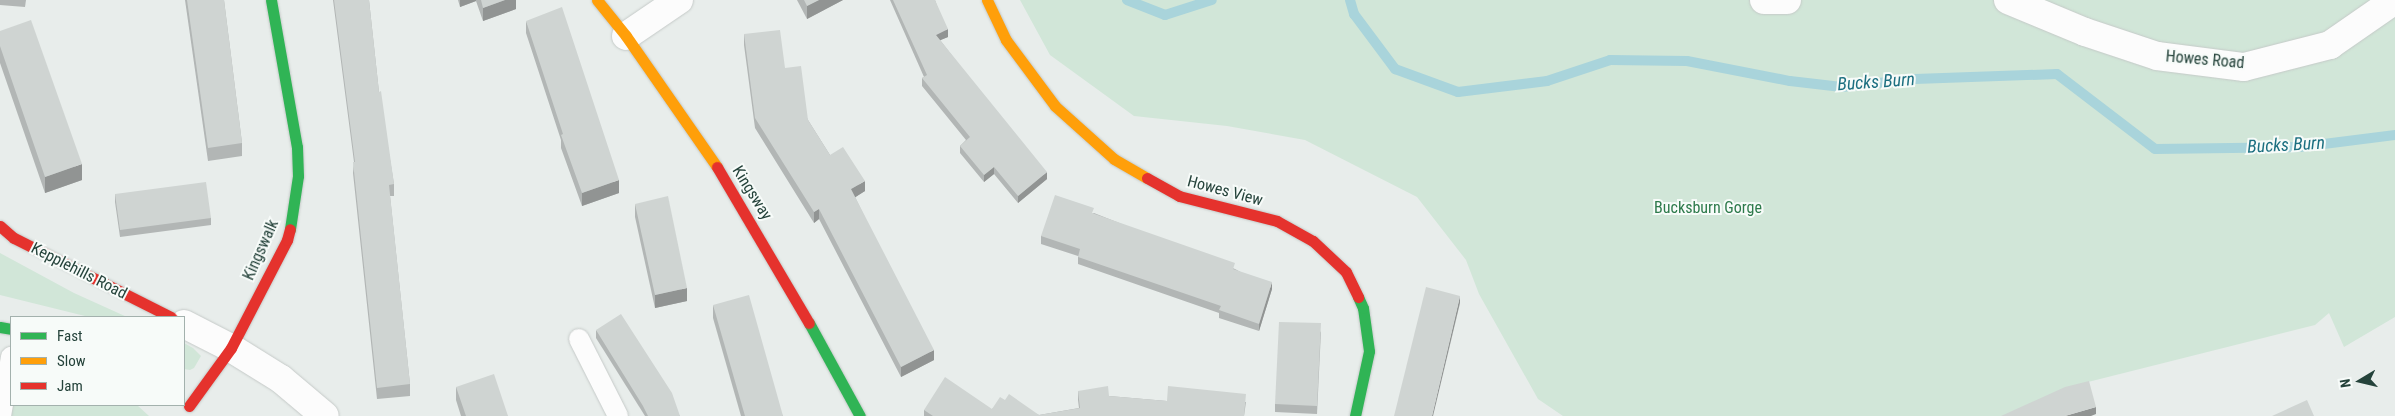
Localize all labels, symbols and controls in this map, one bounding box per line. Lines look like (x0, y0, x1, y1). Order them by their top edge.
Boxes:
street label: Howes Road (2165, 47, 2245, 73)
water label: Bucks Burn (1836, 69, 1916, 95)
water label: Bucks Burn (2247, 132, 2325, 158)
street label: Kingsway (728, 162, 776, 224)
street label: Howes View (1185, 172, 1265, 210)
park label: Bucksburn Gorge (1654, 198, 1762, 218)
street label: Kingswalk (239, 217, 283, 283)
street label: Kepplehills Road (28, 239, 130, 303)
legend (10, 316, 185, 406)
text: Fast (57, 327, 82, 345)
text: Slow (57, 352, 86, 370)
north arrow (2335, 356, 2385, 406)
text: Jam (57, 377, 83, 395)
text: N (2337, 378, 2354, 389)

